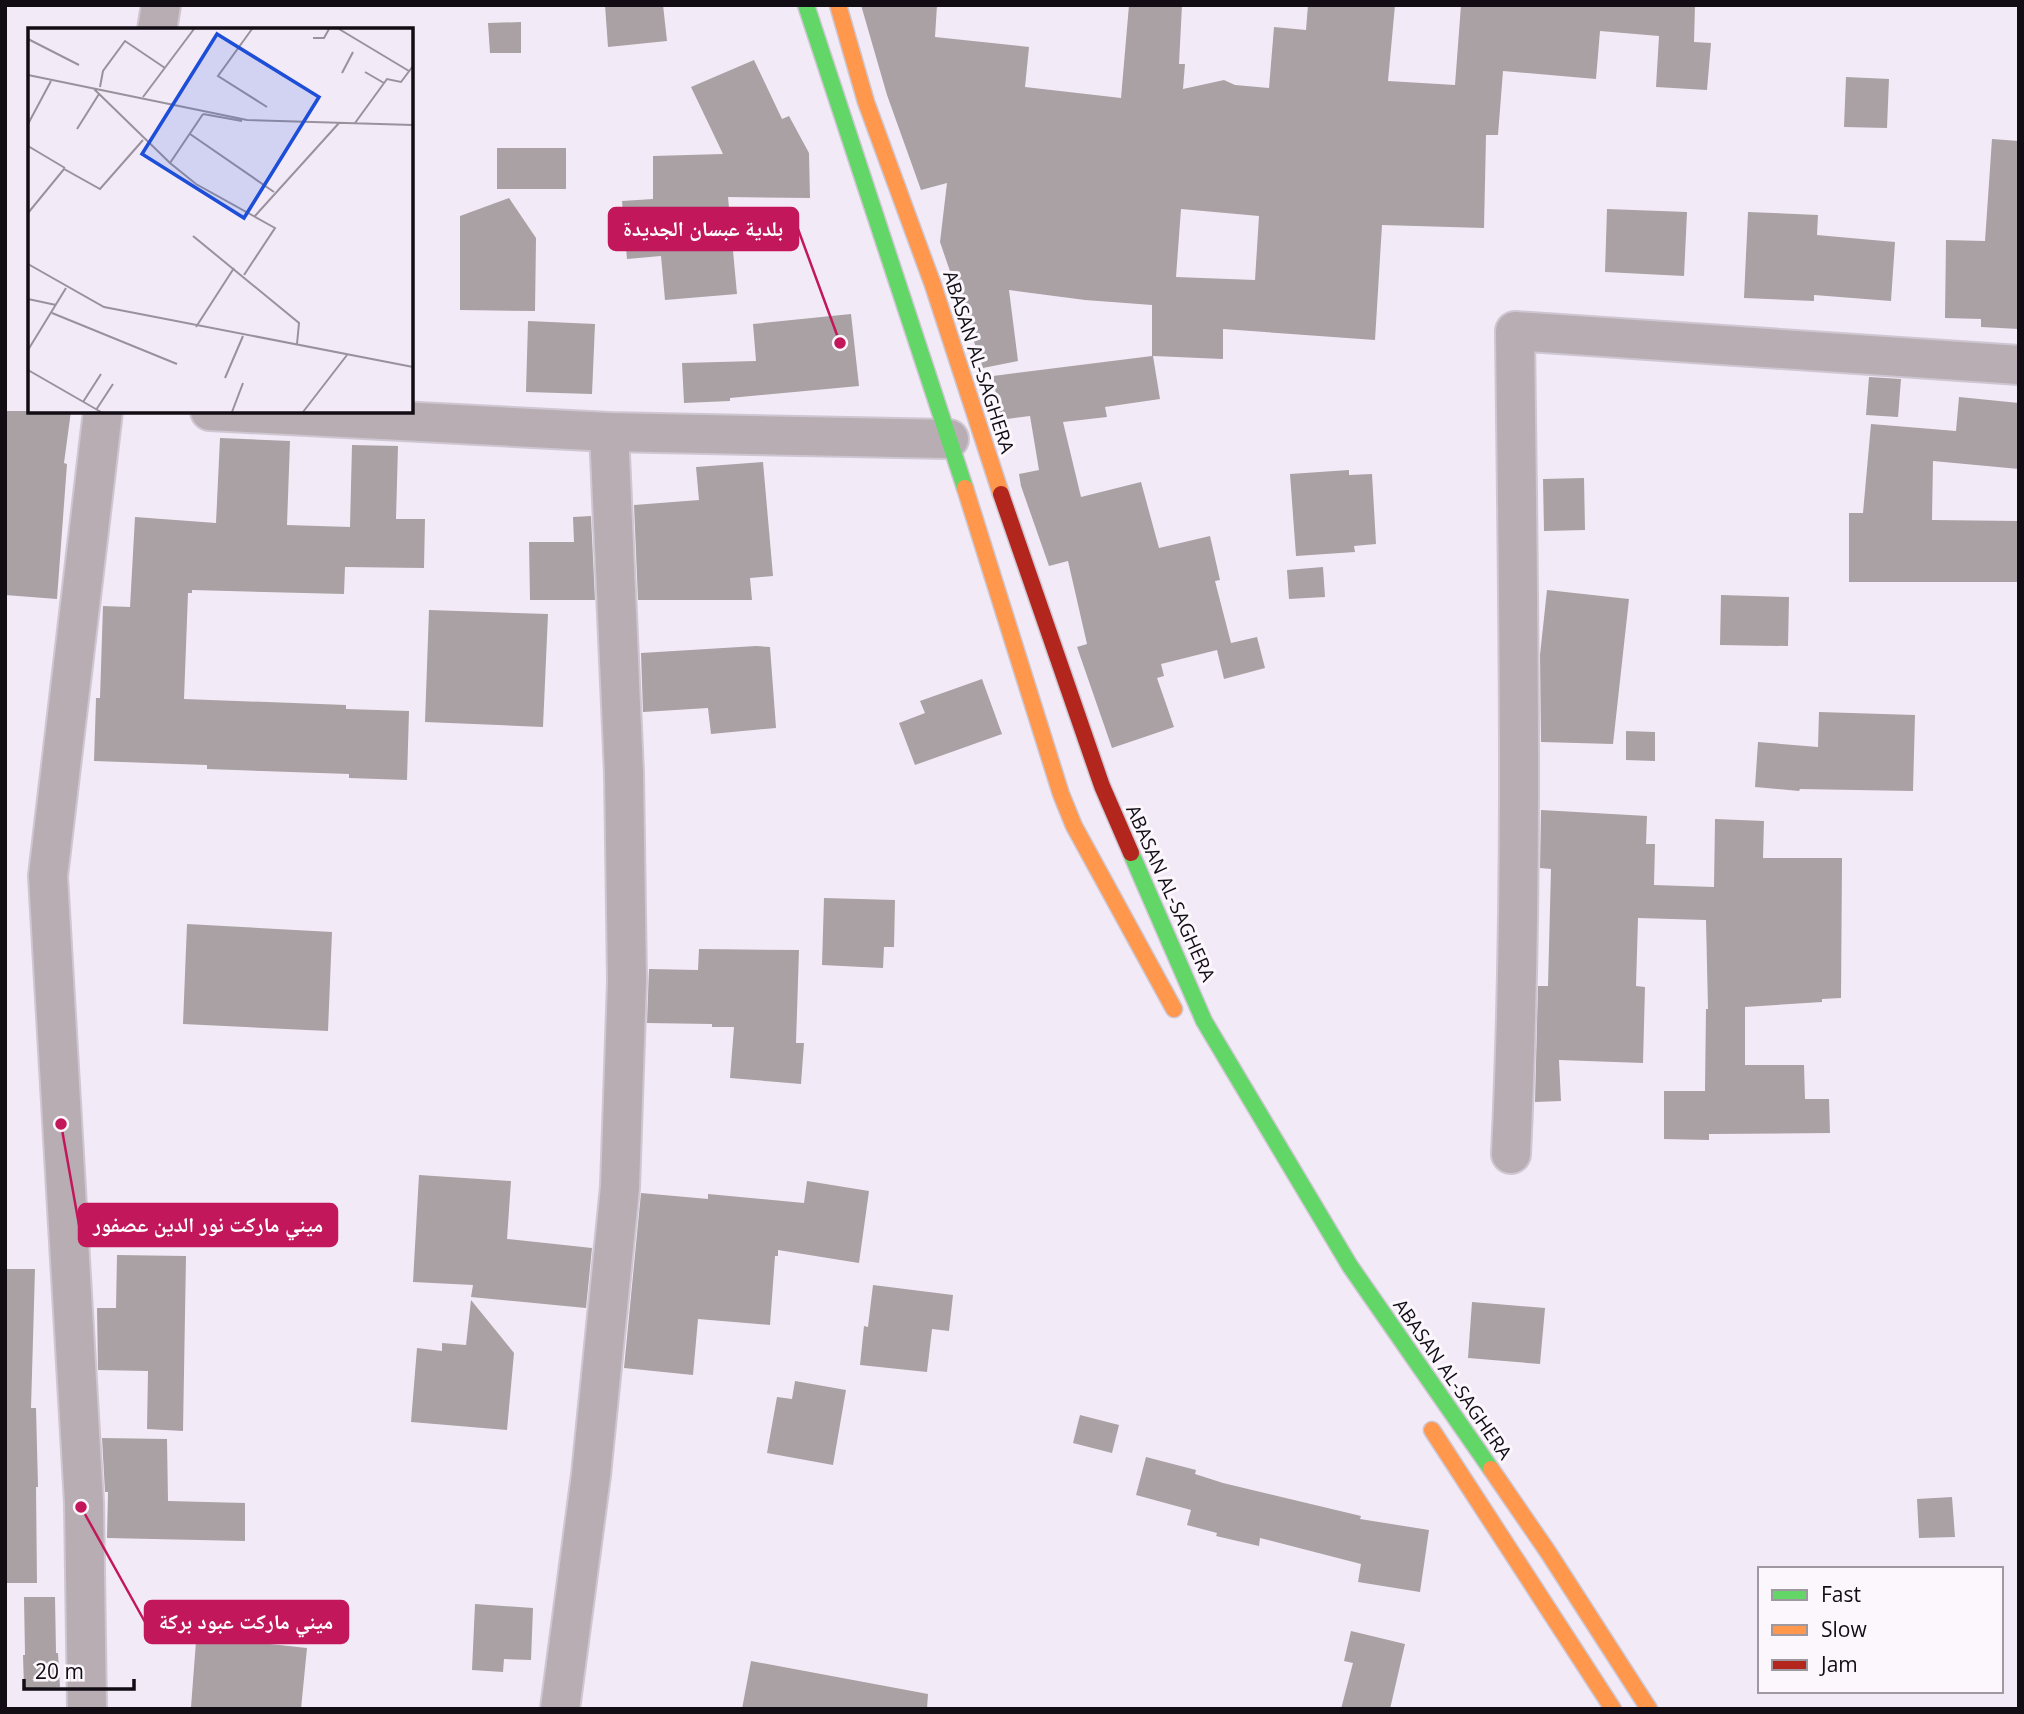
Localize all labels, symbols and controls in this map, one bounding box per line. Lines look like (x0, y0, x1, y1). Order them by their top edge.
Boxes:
inset map (28, 28, 413, 413)
callout: بلدية عبسان الجديدة (609, 208, 798, 250)
text: بلدية عبسان الجديدة (623, 214, 783, 242)
street label: ABASAN AL-SAGHERA (937, 267, 1021, 457)
street label: ABASAN AL-SAGHERA (1120, 801, 1222, 985)
callout: ميني ماركت نور الدين عصفور (79, 1204, 337, 1246)
text: ميني ماركت نور الدين عصفور (92, 1210, 323, 1241)
street label: ABASAN AL-SAGHERA (1388, 1293, 1518, 1465)
legend (1758, 1567, 2003, 1693)
text: Fast (1821, 1580, 1861, 1608)
callout: ميني ماركت عبود بركة (145, 1601, 348, 1643)
text: ميني ماركت عبود بركة (159, 1607, 333, 1638)
text: Slow (1821, 1615, 1867, 1643)
scale bar (24, 1648, 135, 1692)
text: Jam (1819, 1650, 1858, 1678)
text: 20 m (35, 1657, 84, 1685)

